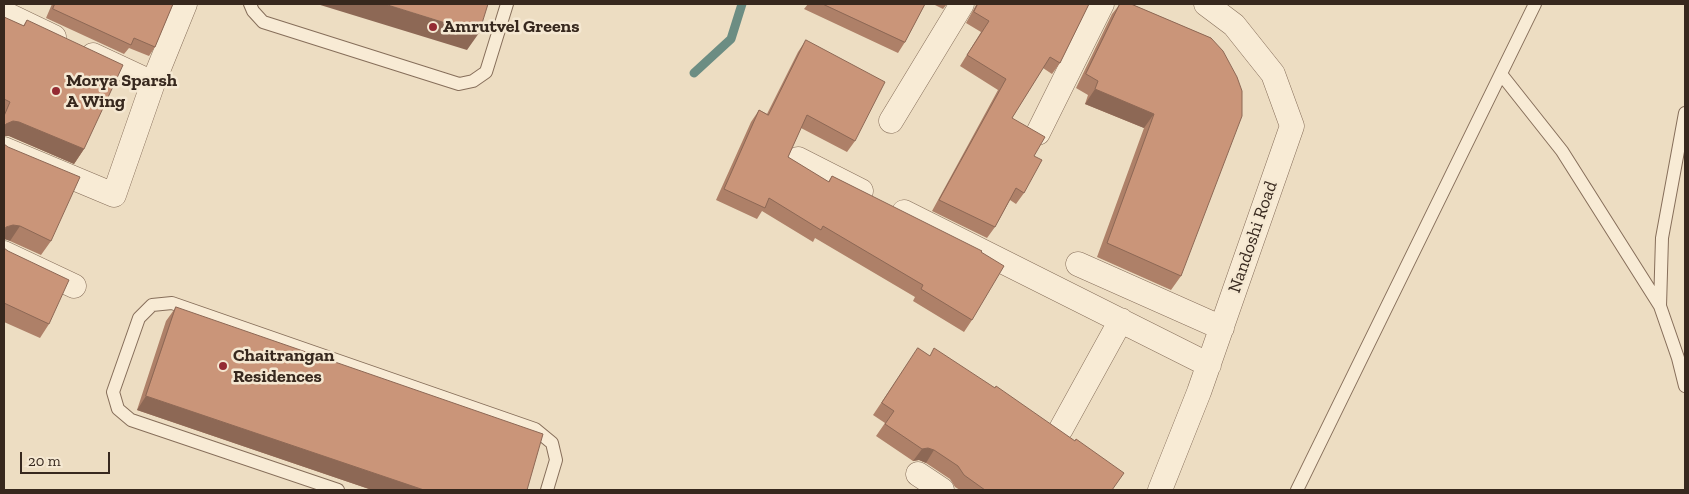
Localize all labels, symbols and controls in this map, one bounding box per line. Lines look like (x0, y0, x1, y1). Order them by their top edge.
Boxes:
place label: Amrutvel Greens (443, 16, 580, 38)
marker: Amrutvel Greens (427, 21, 439, 33)
place label: Morya Sparsh A Wing (66, 70, 177, 112)
marker: Morya Sparsh A Wing (50, 85, 62, 97)
street label: Nandoshi Road (1224, 178, 1282, 296)
place label: Chaitrangan Residences (233, 345, 334, 388)
marker: Chaitrangan Residences (217, 360, 229, 372)
scale bar (22, 442, 112, 474)
text: 20 m (28, 452, 61, 470)

